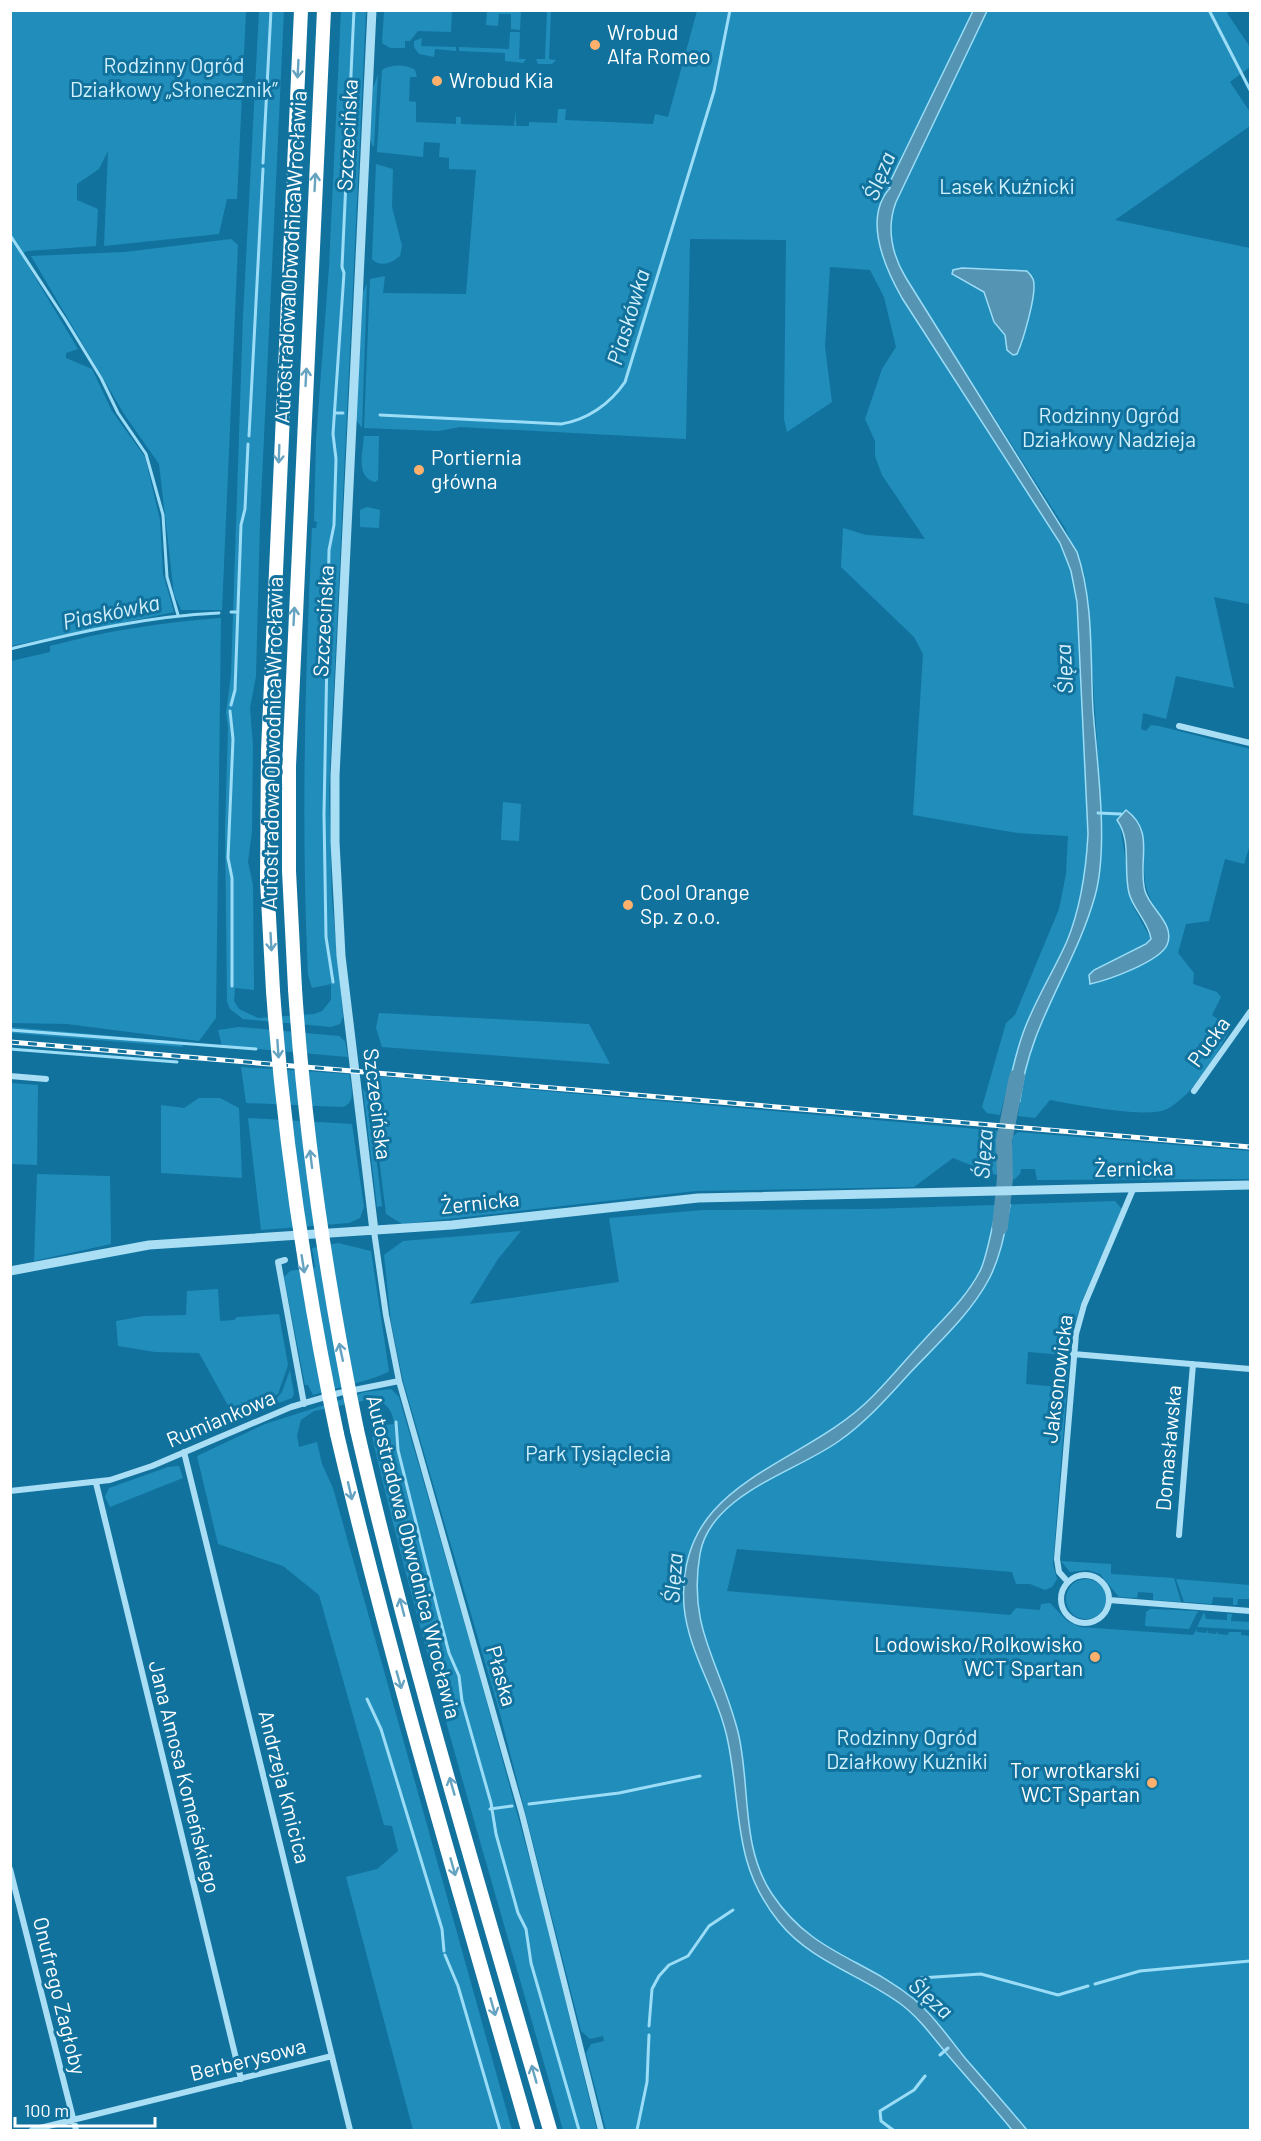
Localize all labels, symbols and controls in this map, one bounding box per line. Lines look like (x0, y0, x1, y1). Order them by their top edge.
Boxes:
place label: Wrobud Alfa Romeo (607, 19, 711, 68)
marker: Wrobud Alfa Romeo (588, 38, 602, 52)
park label: Rodzinny Ogród Działkowy „Słonecznik” (70, 52, 278, 101)
one-way arrow (293, 58, 304, 78)
place label: Wrobud Kia (449, 67, 554, 92)
marker: Wrobud Kia (430, 74, 444, 88)
street label: Szczecińska (331, 78, 362, 191)
street label: Autostradowa Obwodnica Wrocławia (268, 90, 311, 424)
water label: Ślęza (857, 148, 899, 204)
one-way arrow (310, 173, 321, 193)
park label: Lasek Kuźnicki (939, 173, 1075, 198)
water label: Piaskówka (600, 266, 654, 368)
one-way arrow (300, 368, 311, 388)
park label: Rodzinny Ogród Działkowy Nadzieja (1022, 402, 1196, 451)
one-way arrow (274, 443, 285, 463)
place label: Portiernia główna (431, 444, 522, 493)
marker: Portiernia główna (412, 463, 426, 477)
street label: Szczecińska (307, 564, 338, 677)
street label: Autostradowa Obwodnica Wrocławia (256, 576, 287, 910)
water label: Piaskówka (60, 588, 162, 634)
one-way arrow (289, 606, 300, 626)
water label: Ślęza (1049, 643, 1077, 695)
place label: Cool Orange Sp. z o.o. (640, 879, 750, 928)
marker: Cool Orange Sp. z o.o. (621, 898, 635, 912)
one-way arrow (265, 932, 276, 952)
street label: Pucka (1181, 1011, 1234, 1071)
one-way arrow (272, 1039, 283, 1059)
street label: Szczecińska (359, 1047, 398, 1161)
water label: Ślęza (967, 1128, 997, 1180)
one-way arrow (305, 1150, 316, 1170)
street label: Żernicka (1094, 1154, 1174, 1181)
street label: Żernicka (439, 1185, 520, 1218)
one-way arrow (298, 1253, 309, 1273)
street label: Jaksonowicka (1036, 1313, 1077, 1445)
one-way arrow (335, 1342, 346, 1362)
street label: Rumiankowa (162, 1384, 279, 1452)
street label: Domasławska (1150, 1384, 1185, 1512)
street label: Autostradowa Obwodnica Wrocławia (362, 1392, 467, 1721)
park label: Park Tysiąclecia (525, 1440, 671, 1465)
one-way arrow (345, 1481, 356, 1500)
water label: Ślęza (657, 1552, 687, 1604)
one-way arrow (395, 1598, 407, 1617)
place label: Lodowisko/Rolkowisko WCT Spartan (874, 1631, 1083, 1680)
street label: Płaska (482, 1643, 523, 1709)
marker: Lodowisko/Rolkowisko WCT Spartan (1088, 1650, 1102, 1664)
street label: Jana Amosa Komeńskiego (144, 1658, 227, 1896)
one-way arrow (394, 1670, 405, 1689)
street label: Andrzeja Kmicica (254, 1707, 317, 1866)
park label: Rodzinny Ogród Działkowy Kuźniki (826, 1724, 988, 1773)
place label: Tor wrotkarski WCT Spartan (1010, 1757, 1140, 1806)
marker: Tor wrotkarski WCT Spartan (1145, 1776, 1159, 1790)
one-way arrow (446, 1777, 457, 1796)
one-way arrow (448, 1857, 459, 1876)
street label: Onufrego Zagłoby (29, 1914, 92, 2077)
water label: Ślęza (904, 1971, 959, 2023)
one-way arrow (488, 1997, 499, 2016)
street label: Berberysowa (187, 2032, 308, 2085)
one-way arrow (528, 2065, 539, 2084)
scale bar (15, 2090, 154, 2128)
text: 100 m (24, 2099, 69, 2121)

